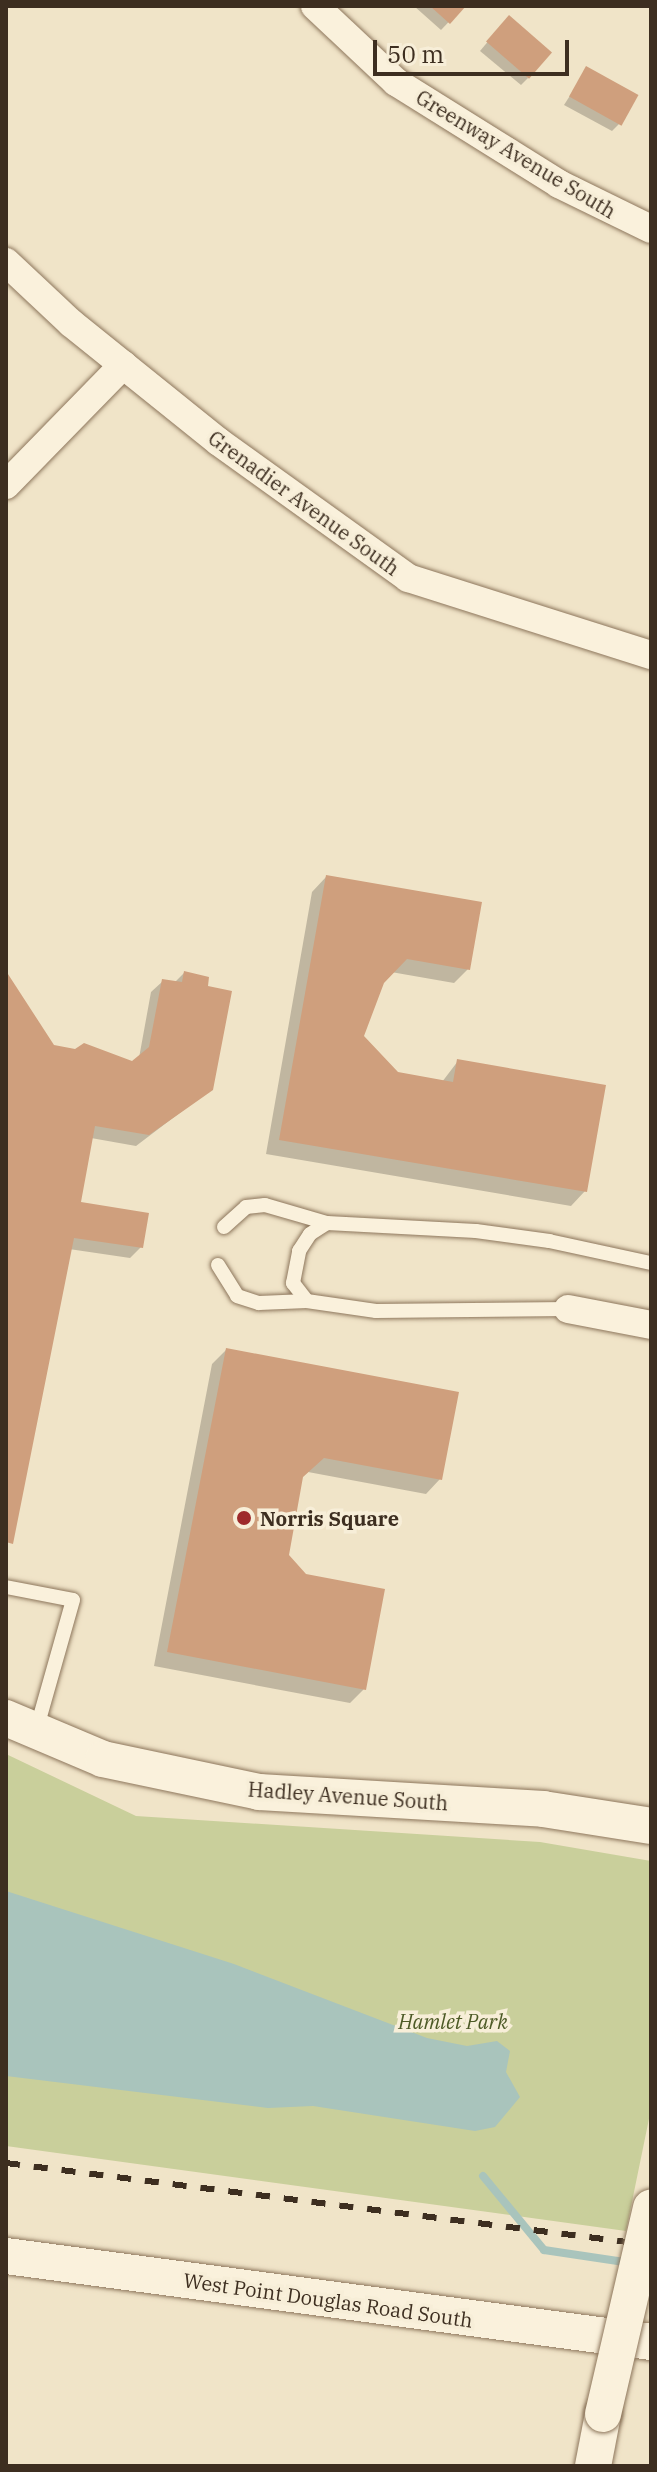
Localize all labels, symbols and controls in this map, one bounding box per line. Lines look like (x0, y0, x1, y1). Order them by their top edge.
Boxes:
scale bar (377, 24, 573, 74)
text: 50 m (387, 38, 444, 70)
street label: Greenway Avenue South (412, 85, 620, 223)
street label: Grenadier Avenue South (204, 426, 404, 580)
place label: Norris Square (260, 1506, 399, 1530)
marker: Norris Square (235, 1509, 253, 1527)
street label: Hadley Avenue South (247, 1777, 449, 1815)
park label: Hamlet Park (398, 2009, 508, 2033)
street label: West Point Douglas Road South (182, 2268, 474, 2332)

